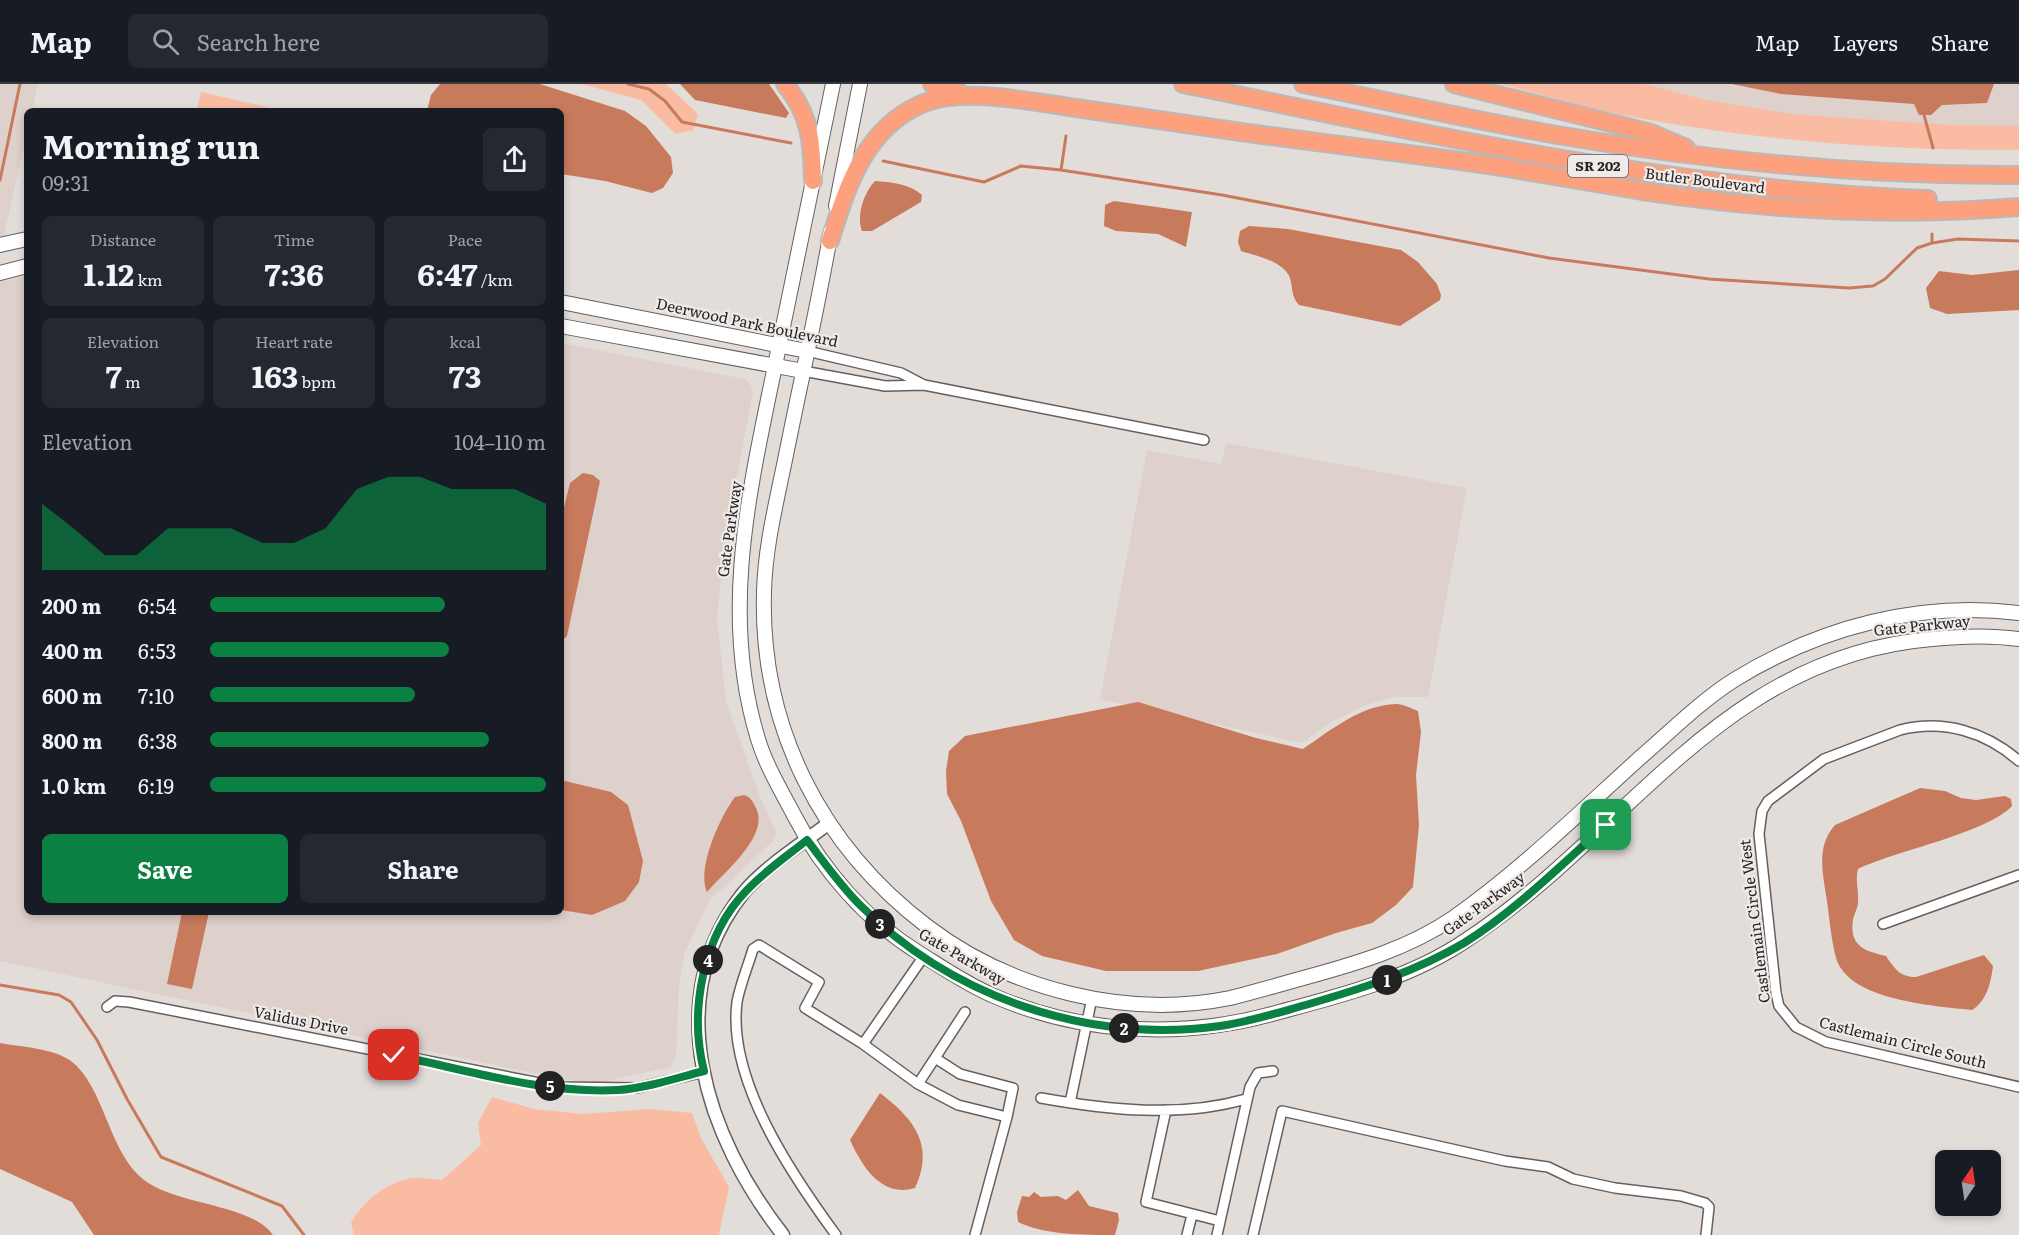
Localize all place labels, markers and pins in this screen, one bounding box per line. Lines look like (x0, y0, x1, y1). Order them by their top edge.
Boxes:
pin (1580, 799, 1631, 850)
pin: 3 (865, 909, 895, 939)
pin: 4 (693, 945, 723, 975)
pin: 1 (1372, 965, 1402, 995)
pin: 2 (1109, 1013, 1139, 1043)
pin (368, 1029, 419, 1080)
pin: 5 (535, 1071, 565, 1101)

